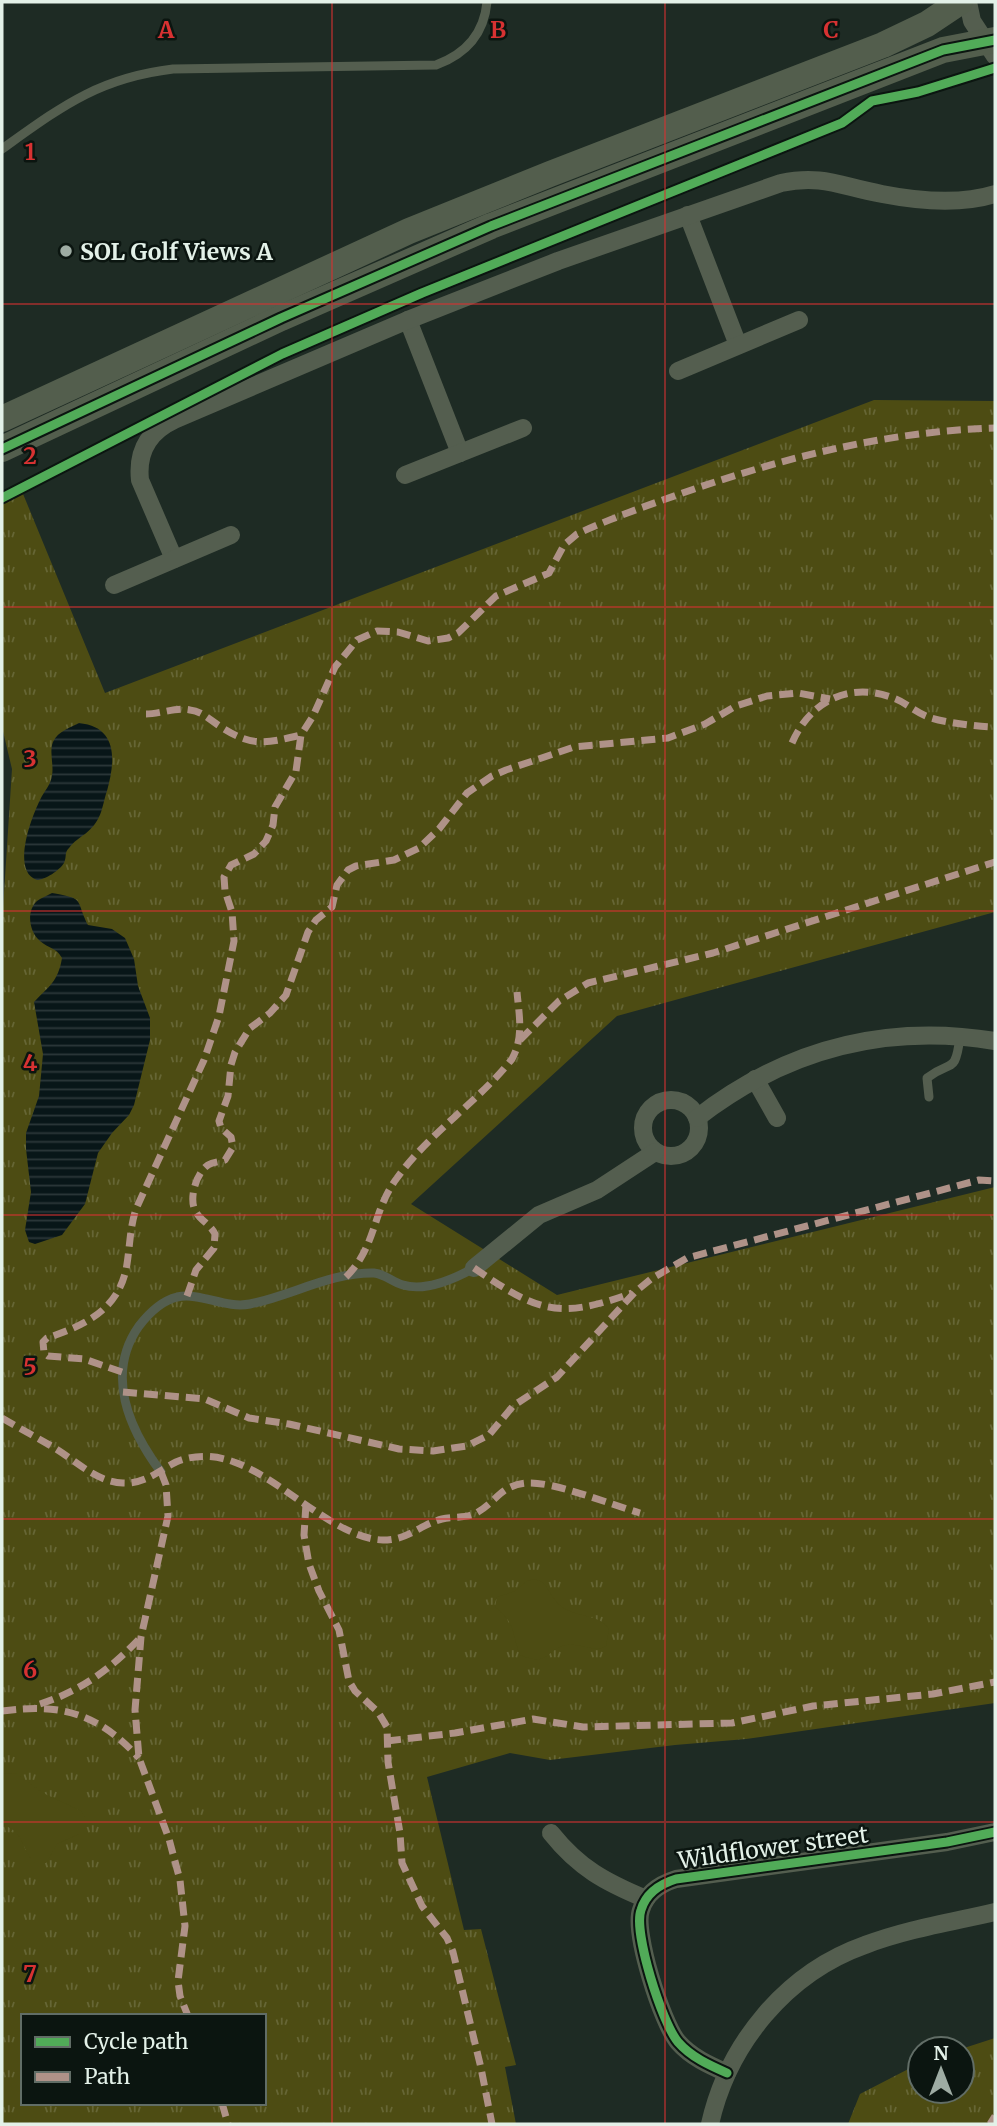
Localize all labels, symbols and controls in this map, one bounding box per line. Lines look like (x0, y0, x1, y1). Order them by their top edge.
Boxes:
text: A (157, 15, 175, 44)
text: B (490, 15, 506, 44)
text: C (823, 15, 839, 44)
text: 1 (25, 137, 36, 166)
place label: SOL Golf Views A (80, 237, 273, 266)
marker: SOL Golf Views A (58, 243, 74, 259)
text: 2 (23, 441, 37, 470)
text: 3 (23, 744, 37, 773)
text: 4 (23, 1048, 38, 1077)
text: 5 (23, 1352, 37, 1381)
text: 6 (23, 1655, 37, 1684)
street label: Wildflower street (675, 1819, 870, 1875)
text: 7 (23, 1959, 37, 1988)
legend (21, 2014, 266, 2105)
text: Cycle path (84, 2028, 188, 2055)
north arrow (906, 2035, 976, 2105)
text: N (933, 2041, 949, 2065)
text: Path (84, 2063, 130, 2090)

